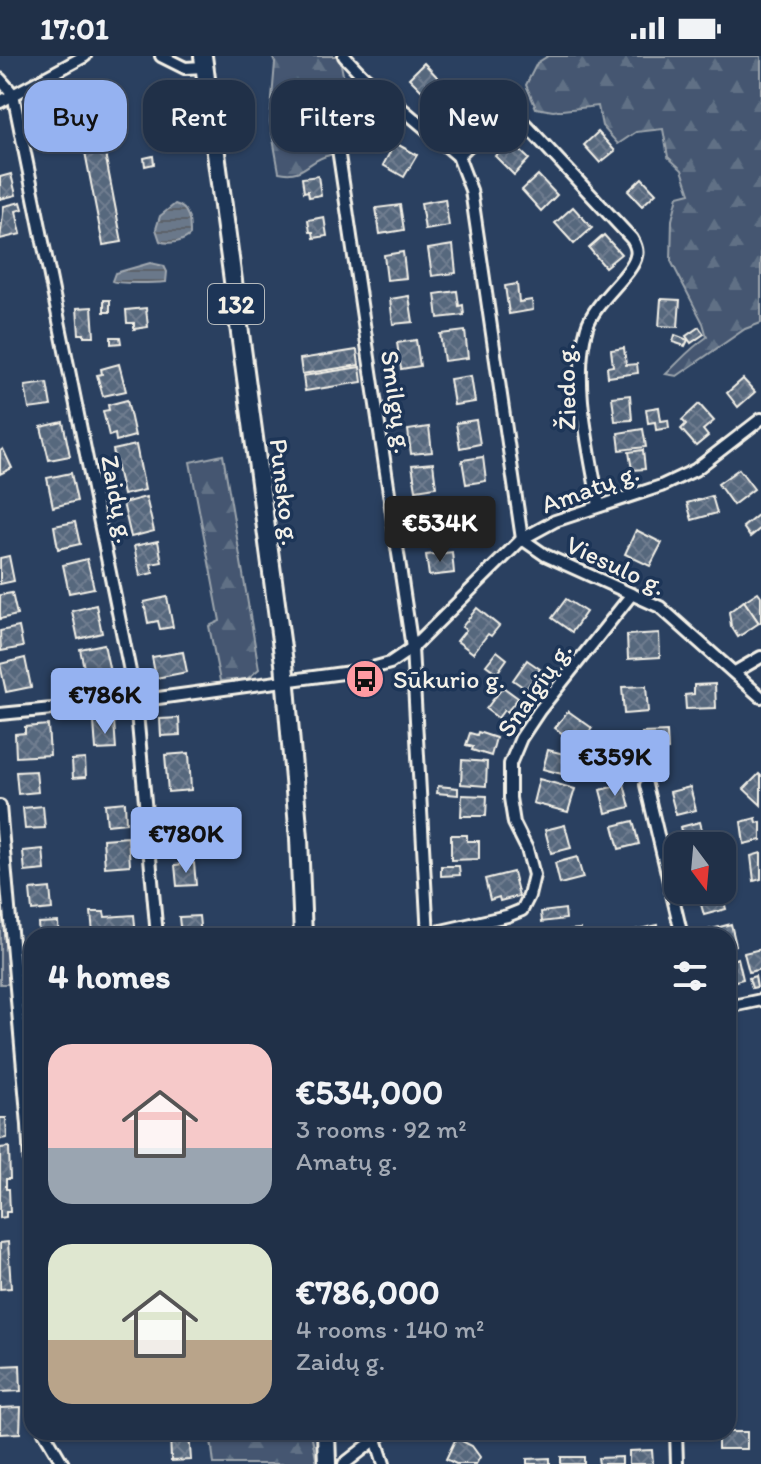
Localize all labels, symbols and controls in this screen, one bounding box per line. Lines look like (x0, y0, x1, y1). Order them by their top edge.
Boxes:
text: 17:01 (40, 10, 109, 47)
chip: Buy (24, 80, 127, 152)
chip: Rent (143, 80, 255, 152)
chip: Filters (271, 80, 404, 152)
chip: New (420, 80, 527, 152)
road number: 132 (208, 284, 264, 324)
street label: Žiedo g. (549, 343, 583, 431)
street label: Smilgų g. (374, 348, 420, 456)
street label: Punsko g. (263, 437, 307, 547)
street label: Zaidų g. (94, 452, 142, 546)
street label: Amatų g. (537, 456, 643, 520)
pin: €534K (384, 496, 496, 564)
text: €534K (403, 506, 477, 538)
street label: Viesulo g. (561, 528, 671, 602)
street label: Snaigių g. (490, 635, 578, 743)
bus stop icon: Sūkurio g. (344, 658, 386, 700)
place label: Sūkurio g. (393, 663, 505, 695)
pin: €786K (49, 668, 161, 736)
text: €786K (69, 678, 141, 710)
pin: €359K (559, 730, 671, 798)
text: €359K (579, 740, 651, 772)
pin: €780K (130, 807, 242, 875)
text: €780K (149, 817, 223, 849)
north arrow (664, 832, 736, 904)
map controls (664, 832, 736, 904)
icon: filters (668, 954, 712, 998)
text: 4 homes (48, 956, 171, 997)
text: €534,000 (296, 1072, 443, 1113)
icon: home (112, 1076, 208, 1172)
text: 3 rooms · 92 m² (296, 1113, 467, 1145)
text: Amatų g. (296, 1145, 398, 1177)
text: €786,000 (296, 1272, 440, 1313)
icon: home (112, 1276, 208, 1372)
text: 4 rooms · 140 m² (296, 1313, 484, 1345)
text: Zaidų g. (296, 1345, 385, 1377)

